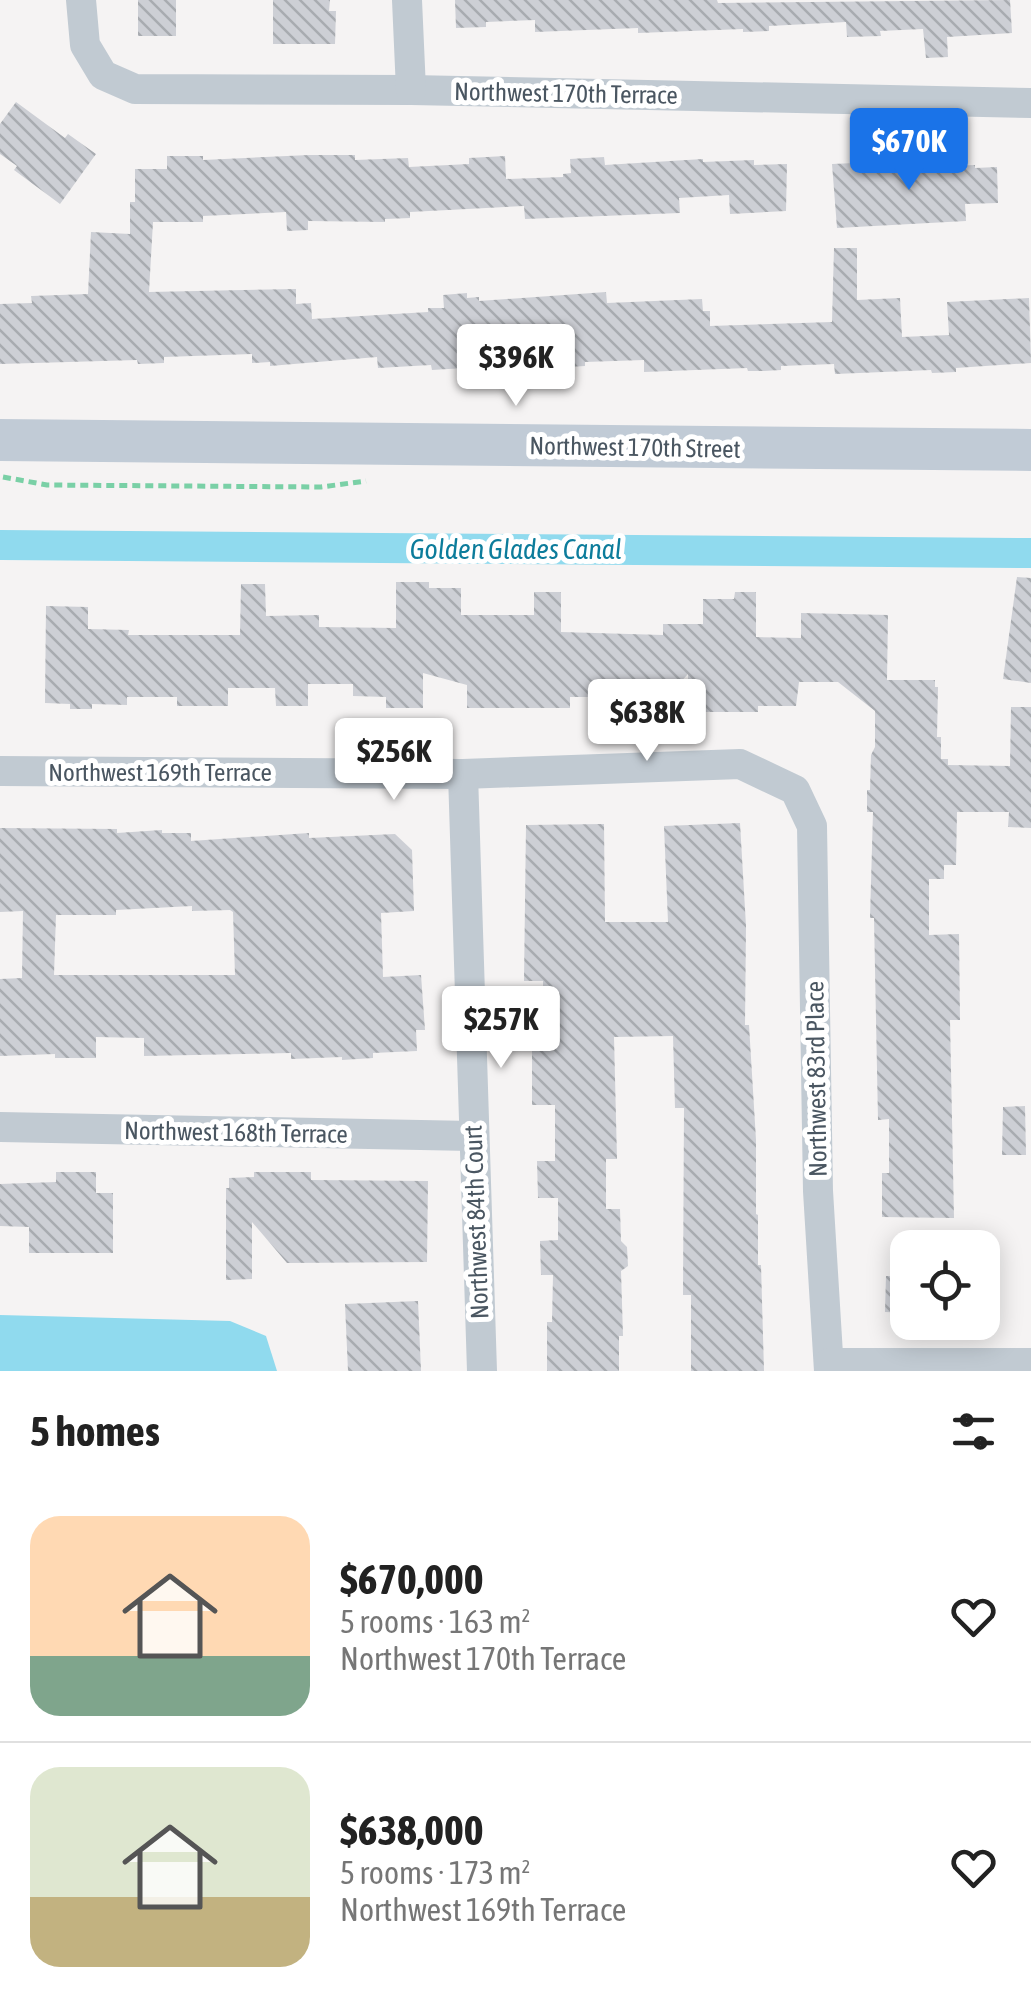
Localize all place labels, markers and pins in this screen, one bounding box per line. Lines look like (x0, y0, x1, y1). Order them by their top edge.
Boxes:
pin: $670K (839, 108, 979, 193)
pin: $396K (446, 324, 586, 409)
pin: $638K (577, 679, 717, 764)
pin: $256K (324, 718, 464, 803)
pin: $257K (431, 986, 571, 1071)

